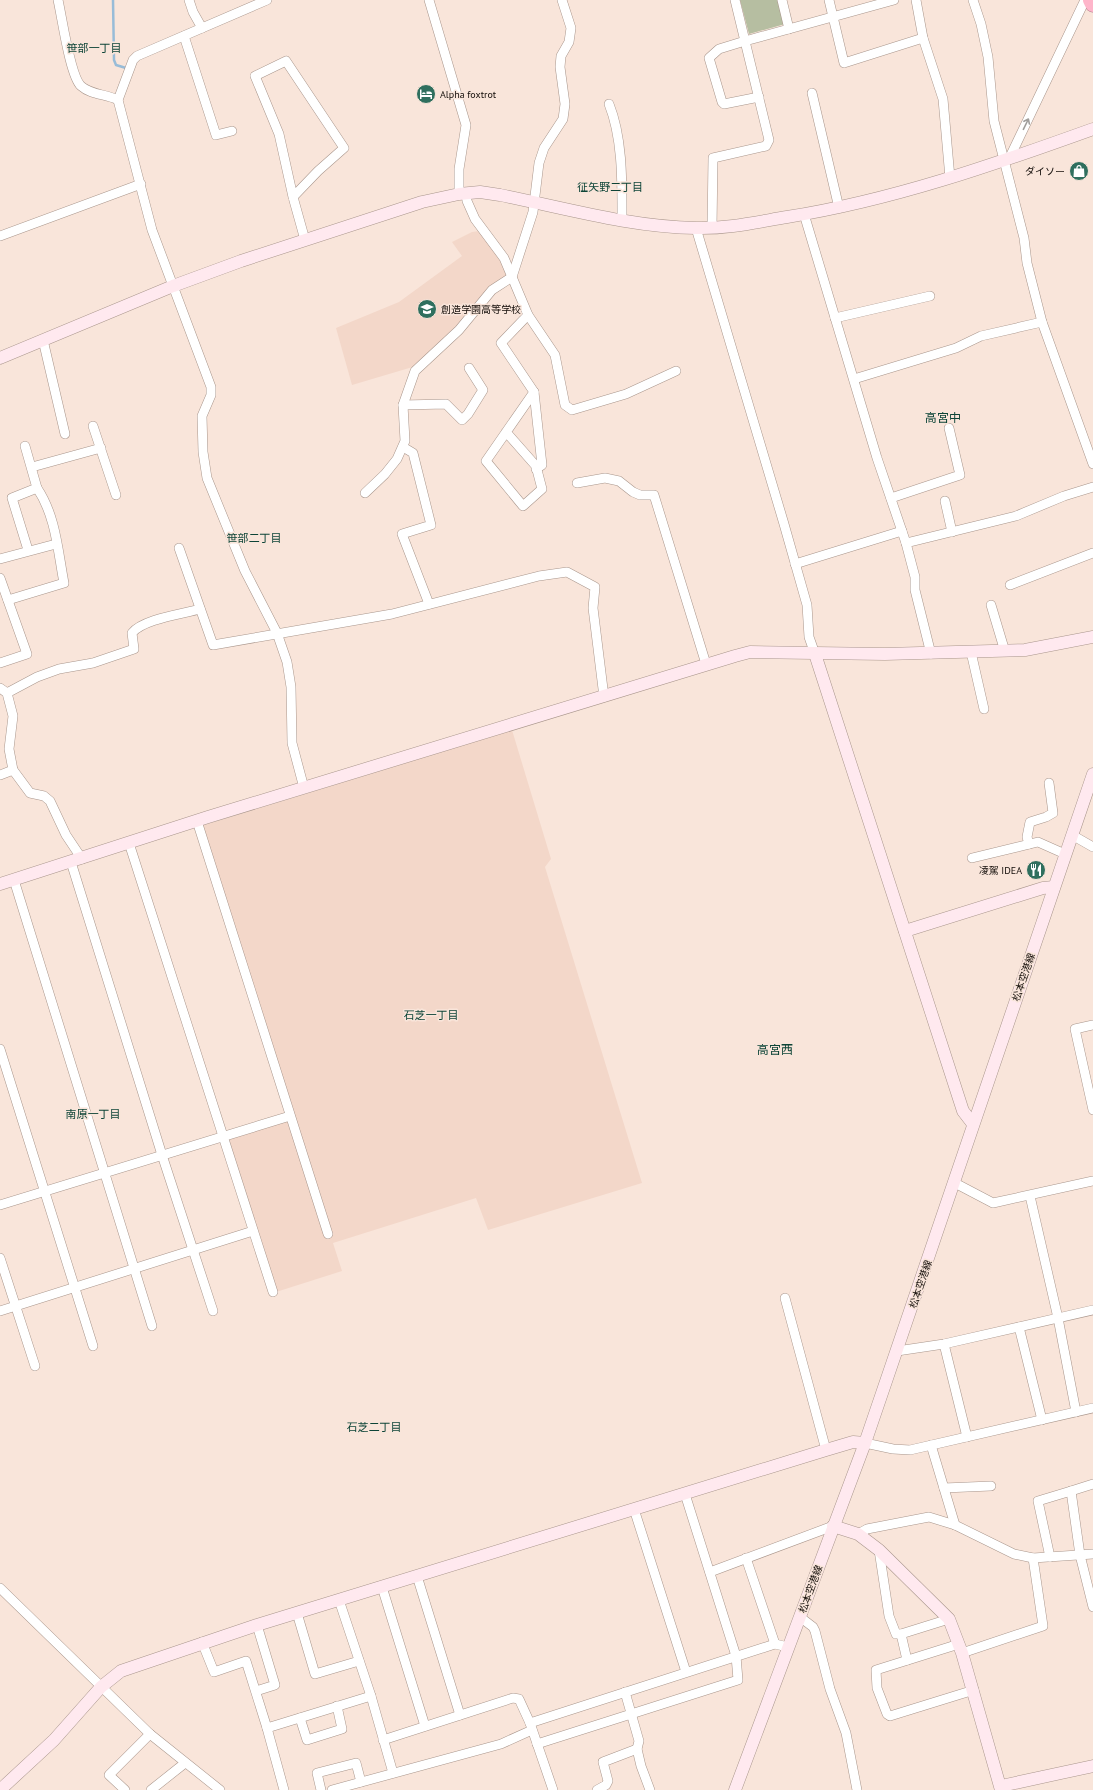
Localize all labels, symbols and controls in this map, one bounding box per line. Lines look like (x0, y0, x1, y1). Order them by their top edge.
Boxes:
district label: 笹部一丁目 (67, 41, 122, 55)
hotel icon: Alpha foxtrot (415, 83, 437, 105)
place label: Alpha foxtrot (440, 88, 497, 101)
one-way arrow (1023, 119, 1030, 131)
shop icon: ダイソー (1068, 160, 1090, 182)
place label: ダイソー (1025, 165, 1065, 178)
district label: 征矢野二丁目 (577, 180, 643, 194)
school or university icon: 創造学園高等学校 (416, 298, 438, 320)
place label: 創造学園高等学校 (441, 303, 521, 316)
district label: 高宮中 (925, 410, 961, 425)
district label: 笹部二丁目 (227, 531, 282, 545)
restaurant icon: 凌駕 IDEA (1025, 859, 1047, 881)
place label: 凌駕 IDEA (979, 864, 1022, 877)
street label: 松本空港線 (1009, 951, 1038, 1003)
district label: 石芝一丁目 (404, 1008, 459, 1022)
district label: 高宮西 (757, 1042, 793, 1057)
district label: 南原一丁目 (66, 1107, 121, 1121)
street label: 松本空港線 (906, 1258, 935, 1310)
district label: 石芝二丁目 (347, 1420, 402, 1434)
street label: 松本空港線 (796, 1563, 825, 1615)

